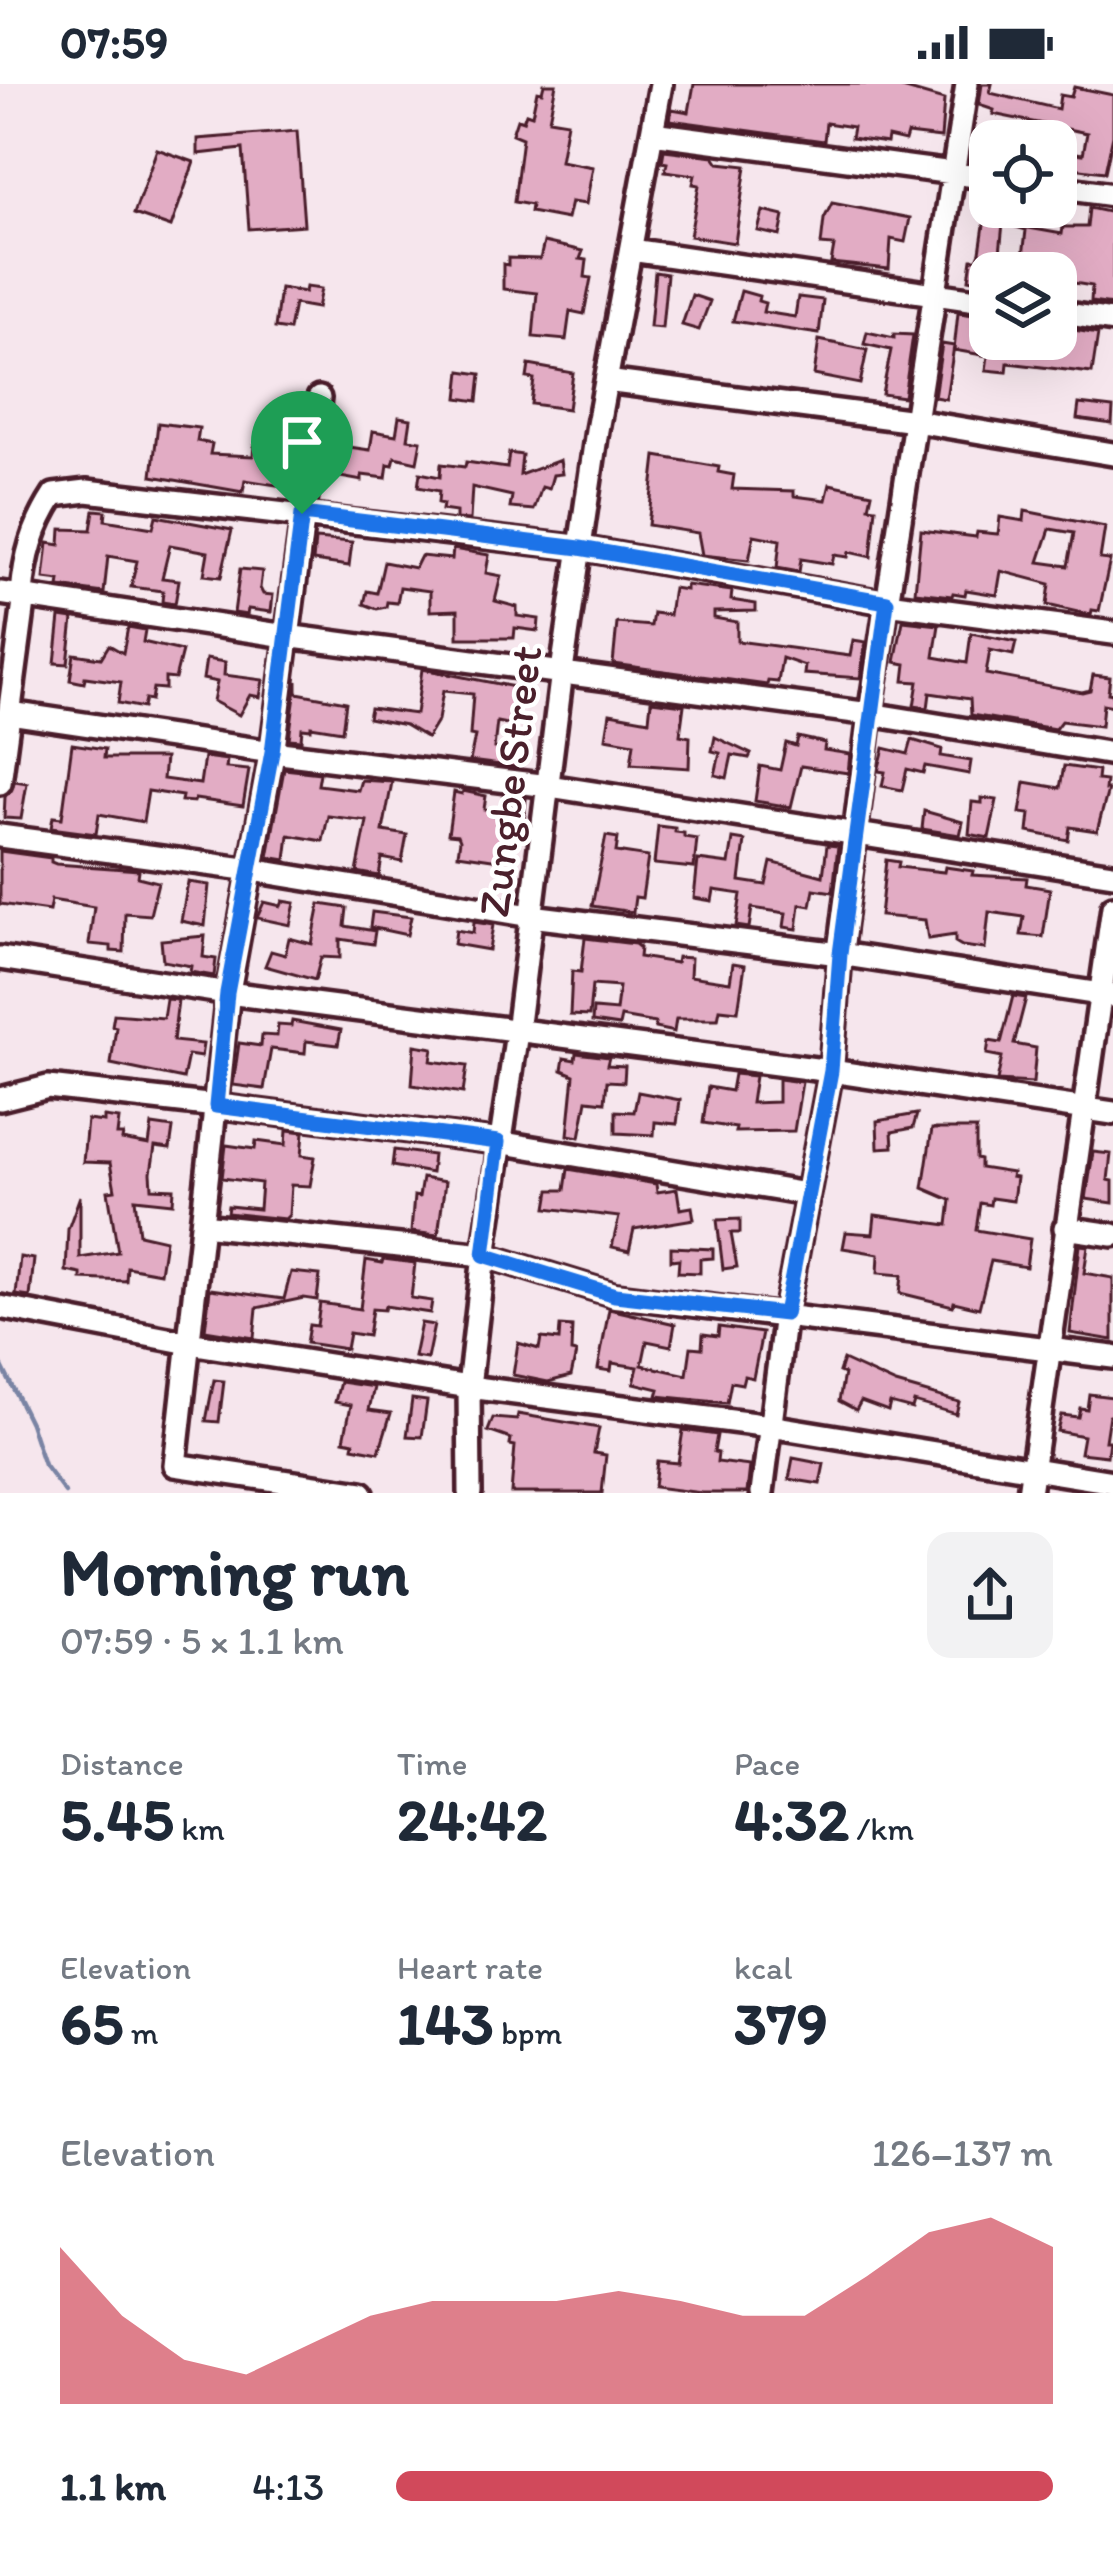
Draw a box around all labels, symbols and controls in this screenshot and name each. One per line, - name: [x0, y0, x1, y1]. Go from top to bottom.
- text: 07:59: [60, 15, 168, 69]
- map controls: [969, 120, 1077, 360]
- button: locate: [969, 120, 1077, 228]
- button: layers: [969, 252, 1077, 360]
- pin: [251, 391, 353, 514]
- icon: arrive: [269, 409, 335, 475]
- street label: Zungbe Street: [466, 642, 552, 920]
- text: Morning run: [60, 1532, 409, 1612]
- button: share: [927, 1532, 1053, 1658]
- text: 07:59 · 5 × 1.1 km: [60, 1617, 344, 1664]
- text: Distance: [60, 1744, 184, 1783]
- text: Time: [397, 1744, 467, 1783]
- text: Pace: [734, 1744, 800, 1783]
- text: 5.45: [60, 1783, 174, 1855]
- text: 24:42: [397, 1783, 547, 1855]
- text: 4:32: [734, 1783, 849, 1855]
- text: km: [174, 1809, 225, 1848]
- text: /km: [849, 1809, 914, 1848]
- text: Elevation: [60, 1948, 191, 1987]
- text: Heart rate: [397, 1948, 543, 1987]
- text: kcal: [734, 1948, 793, 1987]
- text: 65: [60, 1987, 123, 2059]
- text: 143: [397, 1987, 494, 2059]
- text: 379: [734, 1987, 828, 2059]
- text: m: [123, 2013, 158, 2052]
- text: bpm: [494, 2013, 562, 2052]
- text: Elevation: [60, 2129, 215, 2176]
- text: 126–137 m: [872, 2129, 1053, 2176]
- text: 1.1 km: [60, 2463, 166, 2510]
- text: 4:13: [252, 2463, 324, 2510]

